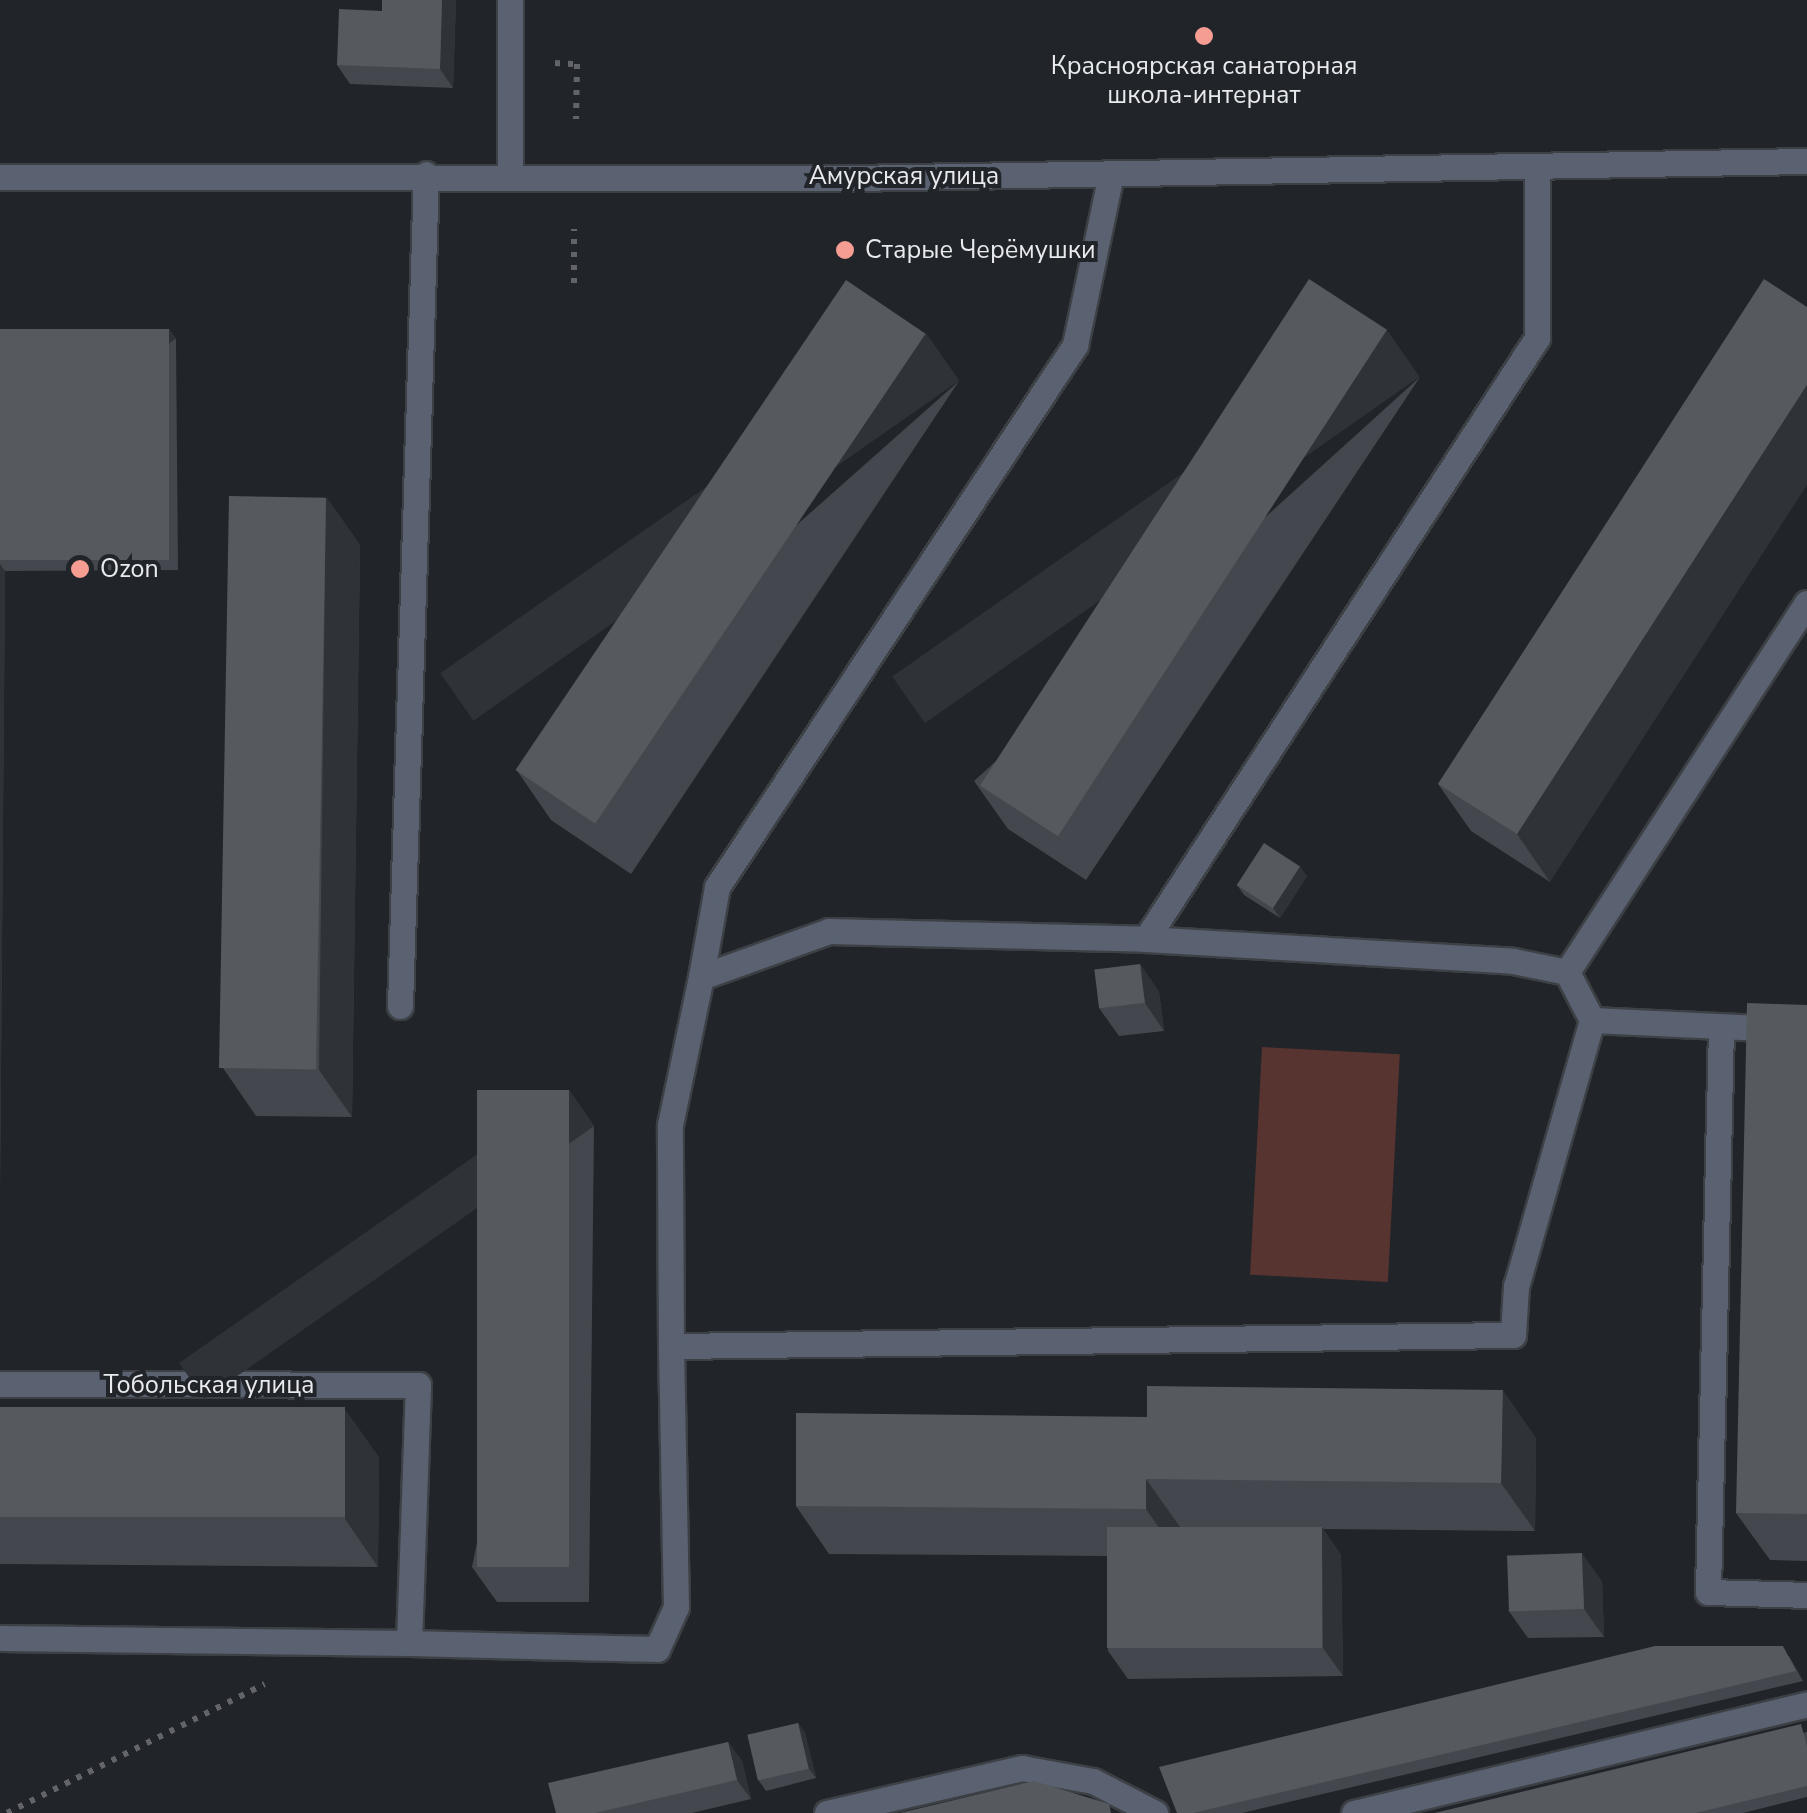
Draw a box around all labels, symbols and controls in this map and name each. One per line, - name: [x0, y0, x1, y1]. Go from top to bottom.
- marker: Красноярская санаторная школа-интернат: [1193, 25, 1215, 47]
- place label: Красноярская санаторная школа-интернат: [1051, 52, 1357, 111]
- street label: Амурская улица: [809, 161, 999, 191]
- place label: Старые Черёмушки: [865, 235, 1096, 265]
- marker: Старые Черёмушки: [834, 239, 856, 261]
- place label: Ozon: [100, 554, 159, 584]
- marker: Ozon: [69, 558, 91, 580]
- street label: Тобольская улица: [103, 1370, 315, 1400]

